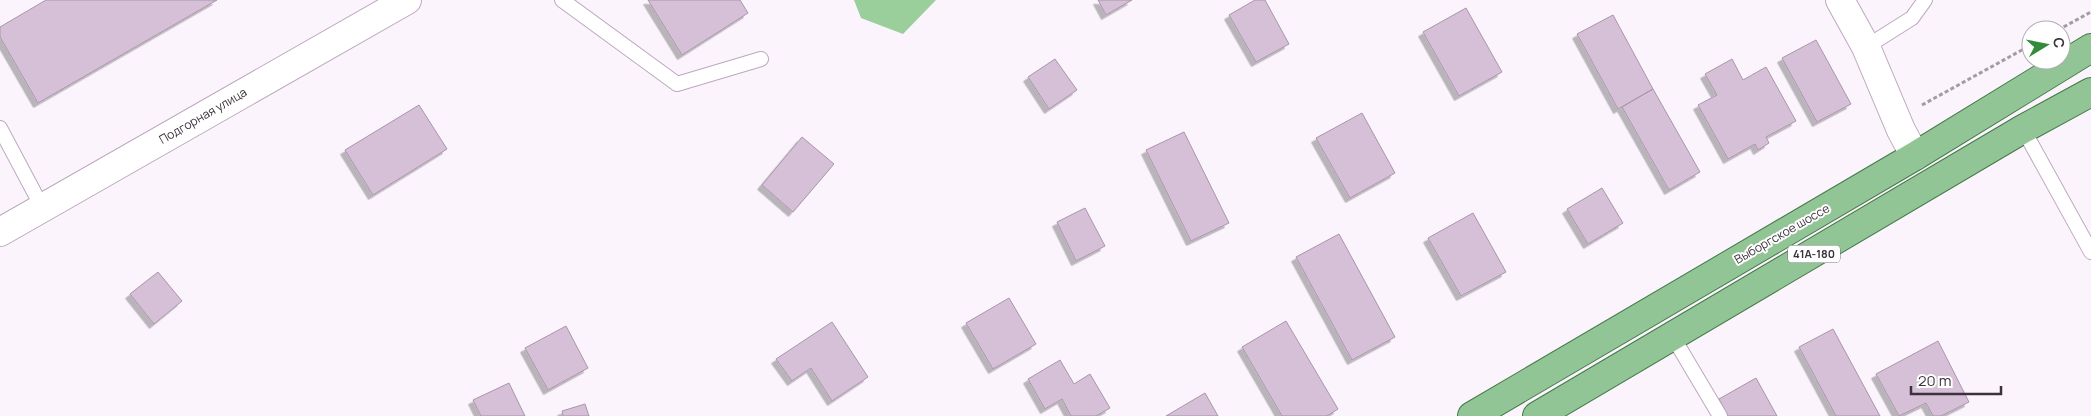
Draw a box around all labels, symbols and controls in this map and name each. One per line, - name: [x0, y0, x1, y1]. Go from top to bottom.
- north arrow: [2021, 20, 2071, 70]
- text: С: [2049, 36, 2070, 49]
- street label: Подгорная улица: [156, 83, 250, 148]
- street label: Выборгское шоссе: [1731, 199, 1832, 268]
- road number: 41А-180: [1788, 245, 1840, 262]
- scale bar: [1911, 364, 2001, 396]
- text: 20 m: [1918, 370, 1951, 391]

